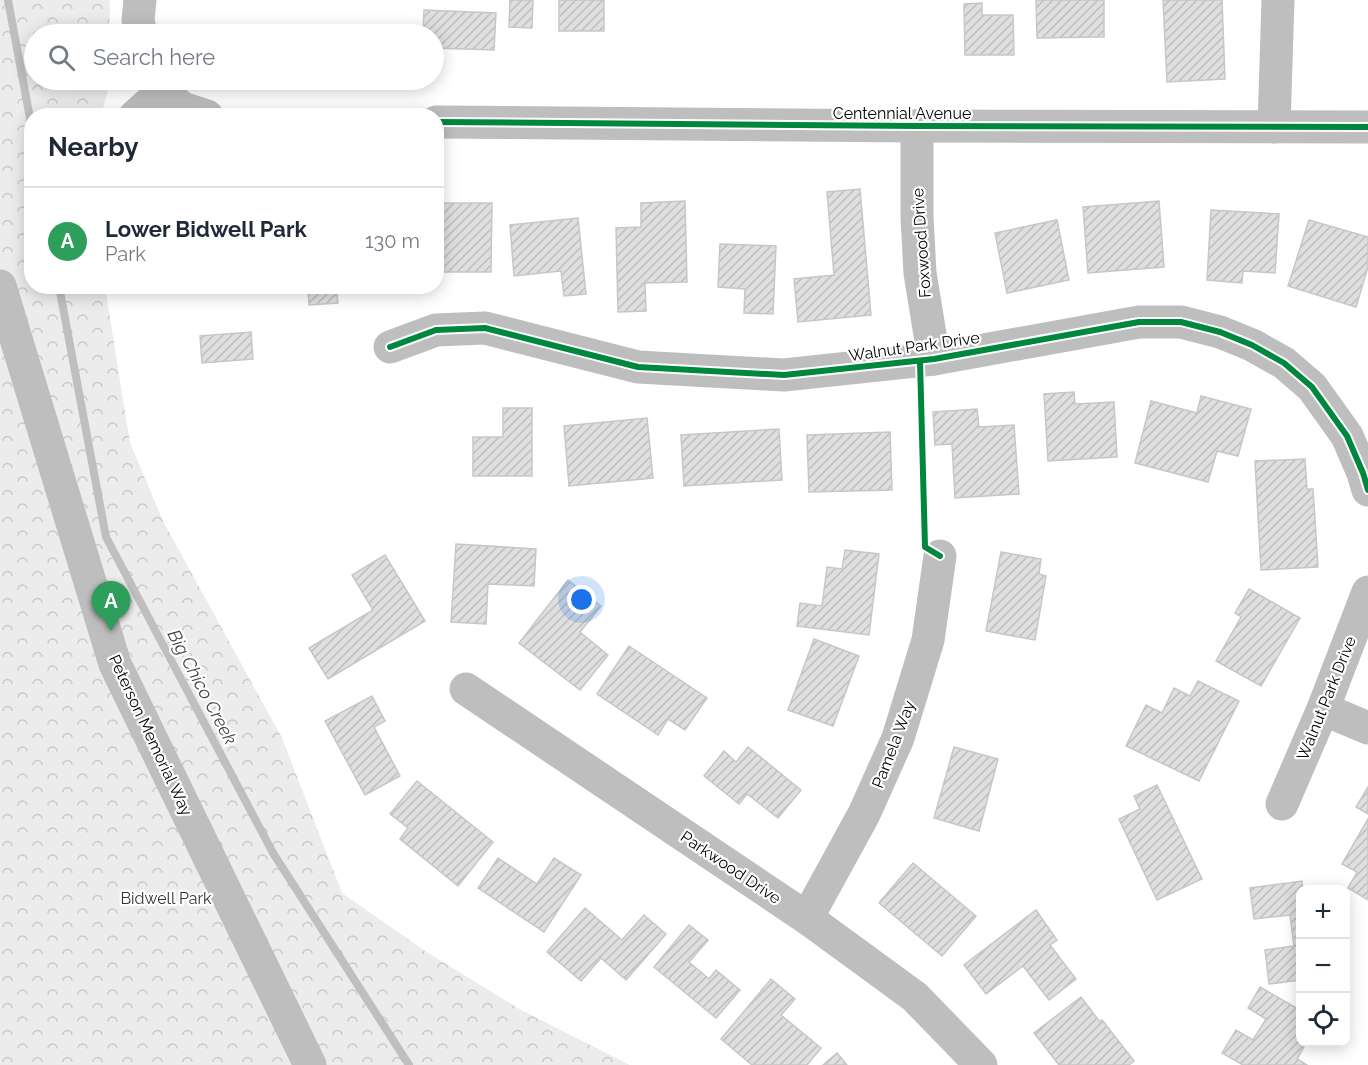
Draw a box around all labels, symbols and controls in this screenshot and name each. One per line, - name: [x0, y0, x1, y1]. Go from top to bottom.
- search box: [24, 24, 444, 90]
- icon: search: [45, 41, 78, 74]
- text: Search here: [93, 44, 215, 70]
- street label: Centennial Avenue: [833, 104, 971, 123]
- text: Nearby: [48, 132, 138, 162]
- street label: Foxwood Drive: [908, 187, 935, 299]
- text: Lower Bidwell Park: [105, 216, 307, 242]
- text: A: [61, 229, 74, 253]
- text: 130 m: [365, 229, 420, 253]
- text: Park: [105, 242, 146, 266]
- street label: Walnut Park Drive: [847, 328, 981, 365]
- pin: A: [92, 582, 130, 631]
- your location: [567, 585, 596, 614]
- water label: Big Chico Creek: [163, 626, 242, 748]
- street label: Walnut Park Drive: [1293, 633, 1360, 763]
- street label: Peterson Memorial Way: [105, 652, 196, 819]
- street label: Pamela Way: [868, 697, 919, 791]
- street label: Parkwood Drive: [677, 827, 784, 908]
- map controls: [1296, 885, 1350, 1047]
- button: +: [1296, 885, 1350, 939]
- park label: Bidwell Park: [120, 889, 212, 908]
- button: −: [1296, 939, 1350, 993]
- button: locate: [1296, 993, 1350, 1047]

